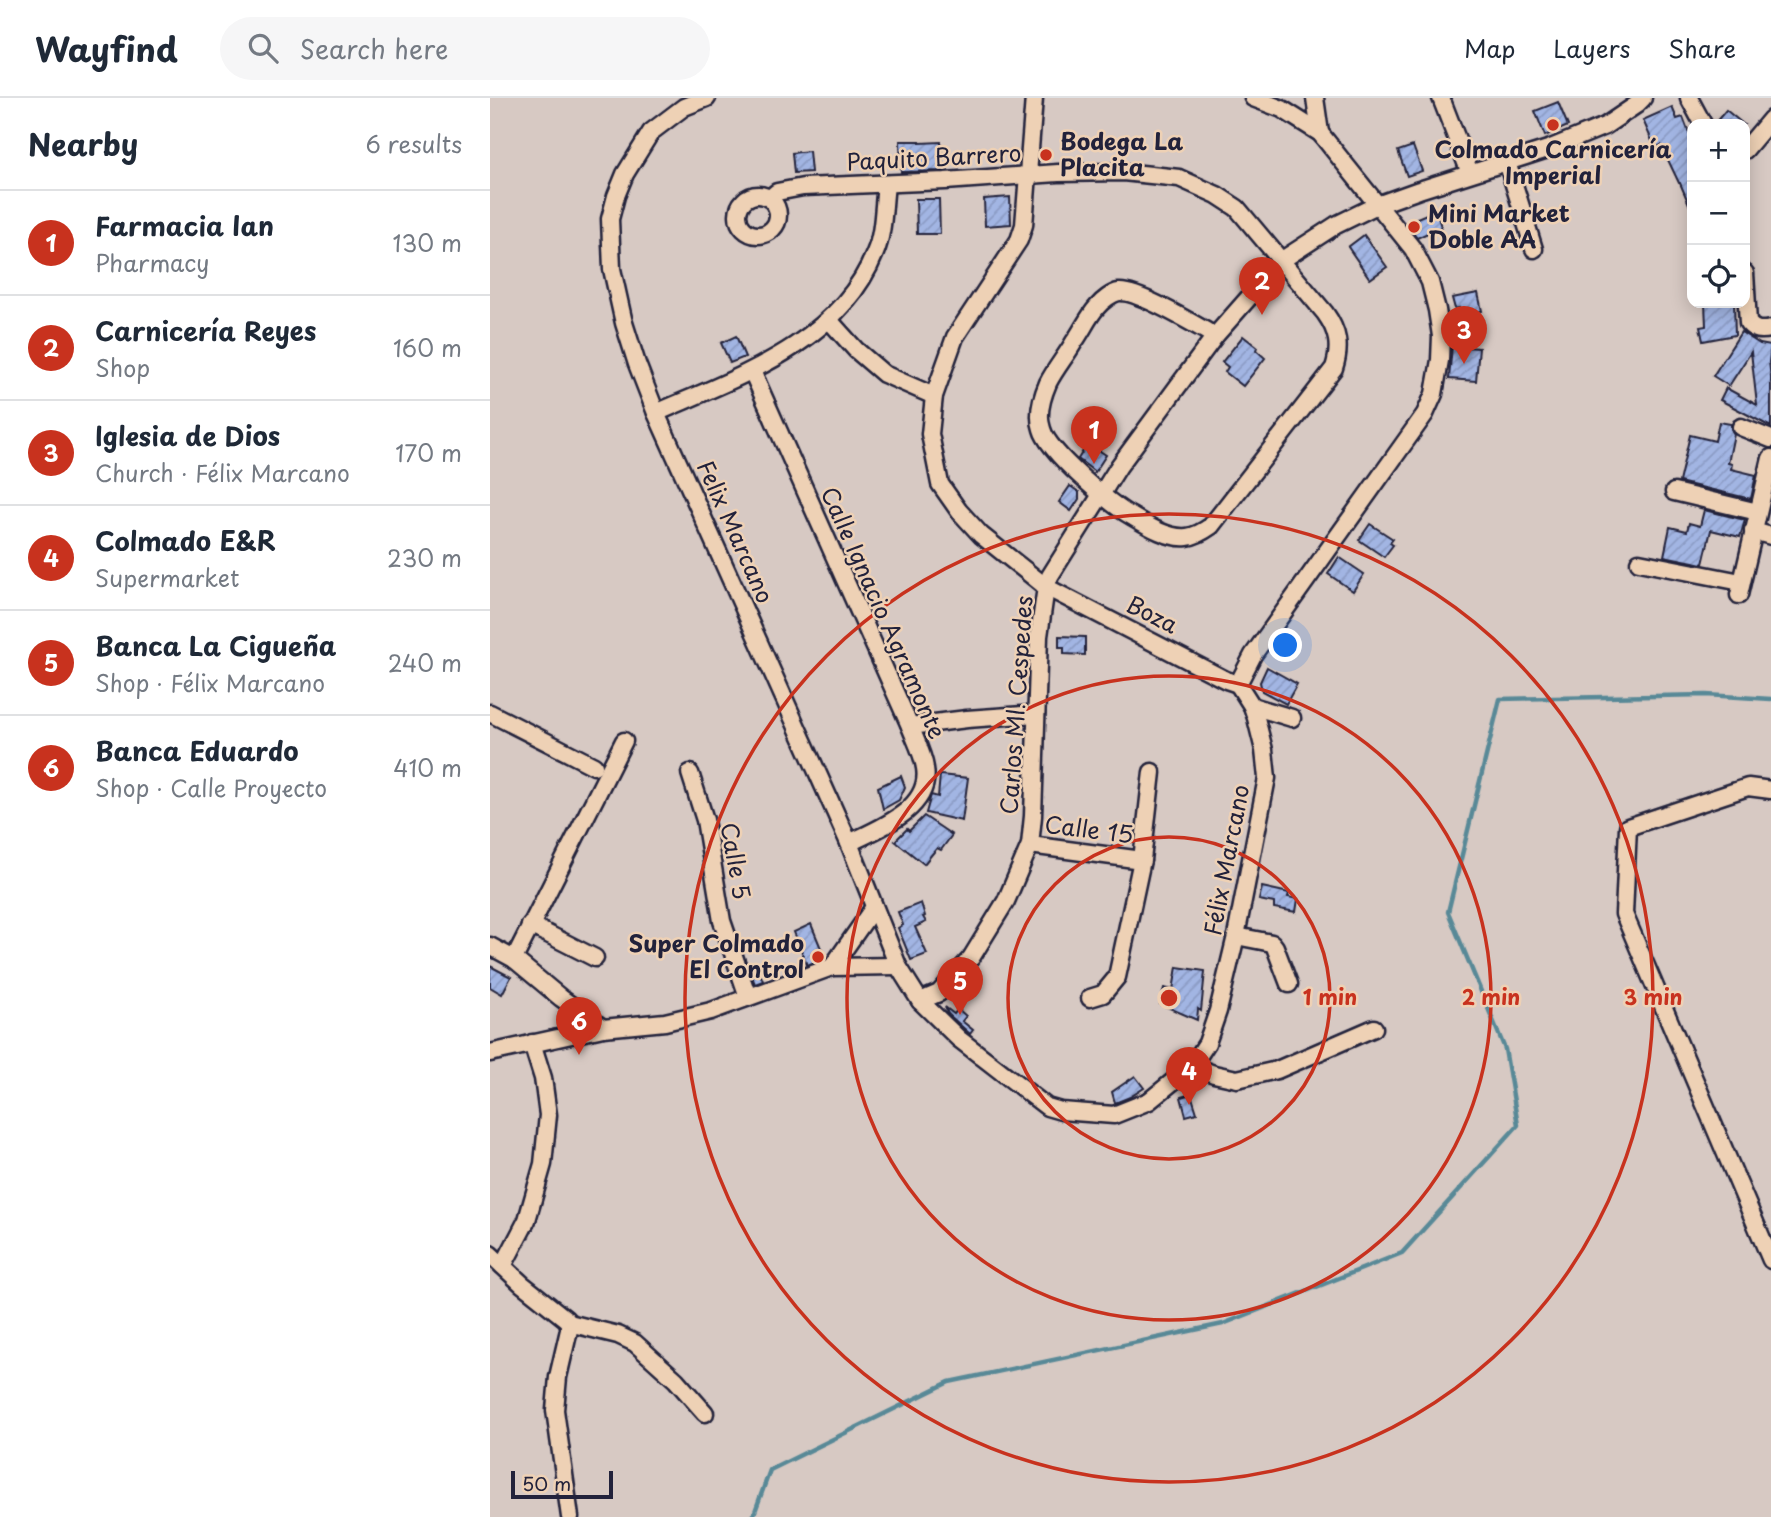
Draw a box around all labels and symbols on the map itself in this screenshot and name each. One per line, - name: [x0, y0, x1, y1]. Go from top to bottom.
- marker: Colmado Carnicería Imperial: [1545, 117, 1561, 133]
- place label: Bodega La Placita: [1060, 123, 1183, 184]
- place label: Colmado Carnicería Imperial: [1435, 131, 1671, 192]
- street label: Paquito Barrero: [846, 134, 1022, 179]
- marker: Bodega La Placita: [1038, 147, 1054, 163]
- place label: Mini Market Doble AA: [1428, 195, 1570, 256]
- marker: Mini Market Doble AA: [1406, 219, 1422, 235]
- pin: 2: [1239, 257, 1285, 315]
- pin: 3: [1441, 306, 1487, 364]
- pin: 1: [1071, 406, 1117, 464]
- street label: Felix Marcano: [689, 454, 783, 608]
- street label: Calle Ignacio Agramonte: [813, 481, 956, 744]
- street label: Boza: [1121, 586, 1185, 642]
- street label: Carlos Ml. Cespedes: [990, 594, 1041, 815]
- your location: [1268, 628, 1302, 662]
- street label: Félix Marcano: [1194, 781, 1257, 938]
- street label: Calle 15: [1043, 806, 1136, 851]
- street label: Calle 5: [713, 820, 760, 902]
- place label: Super Colmado El Control: [629, 925, 804, 986]
- marker: Super Colmado El Control: [810, 949, 826, 965]
- pin: 5: [937, 957, 983, 1015]
- text: 1 min: [1303, 980, 1357, 1012]
- text: 2 min: [1462, 980, 1520, 1012]
- text: 3 min: [1623, 980, 1683, 1012]
- centre of rings: [1157, 986, 1181, 1010]
- pin: 6: [556, 997, 602, 1055]
- pin: 4: [1166, 1047, 1212, 1105]
- scale bar: [511, 1468, 612, 1500]

